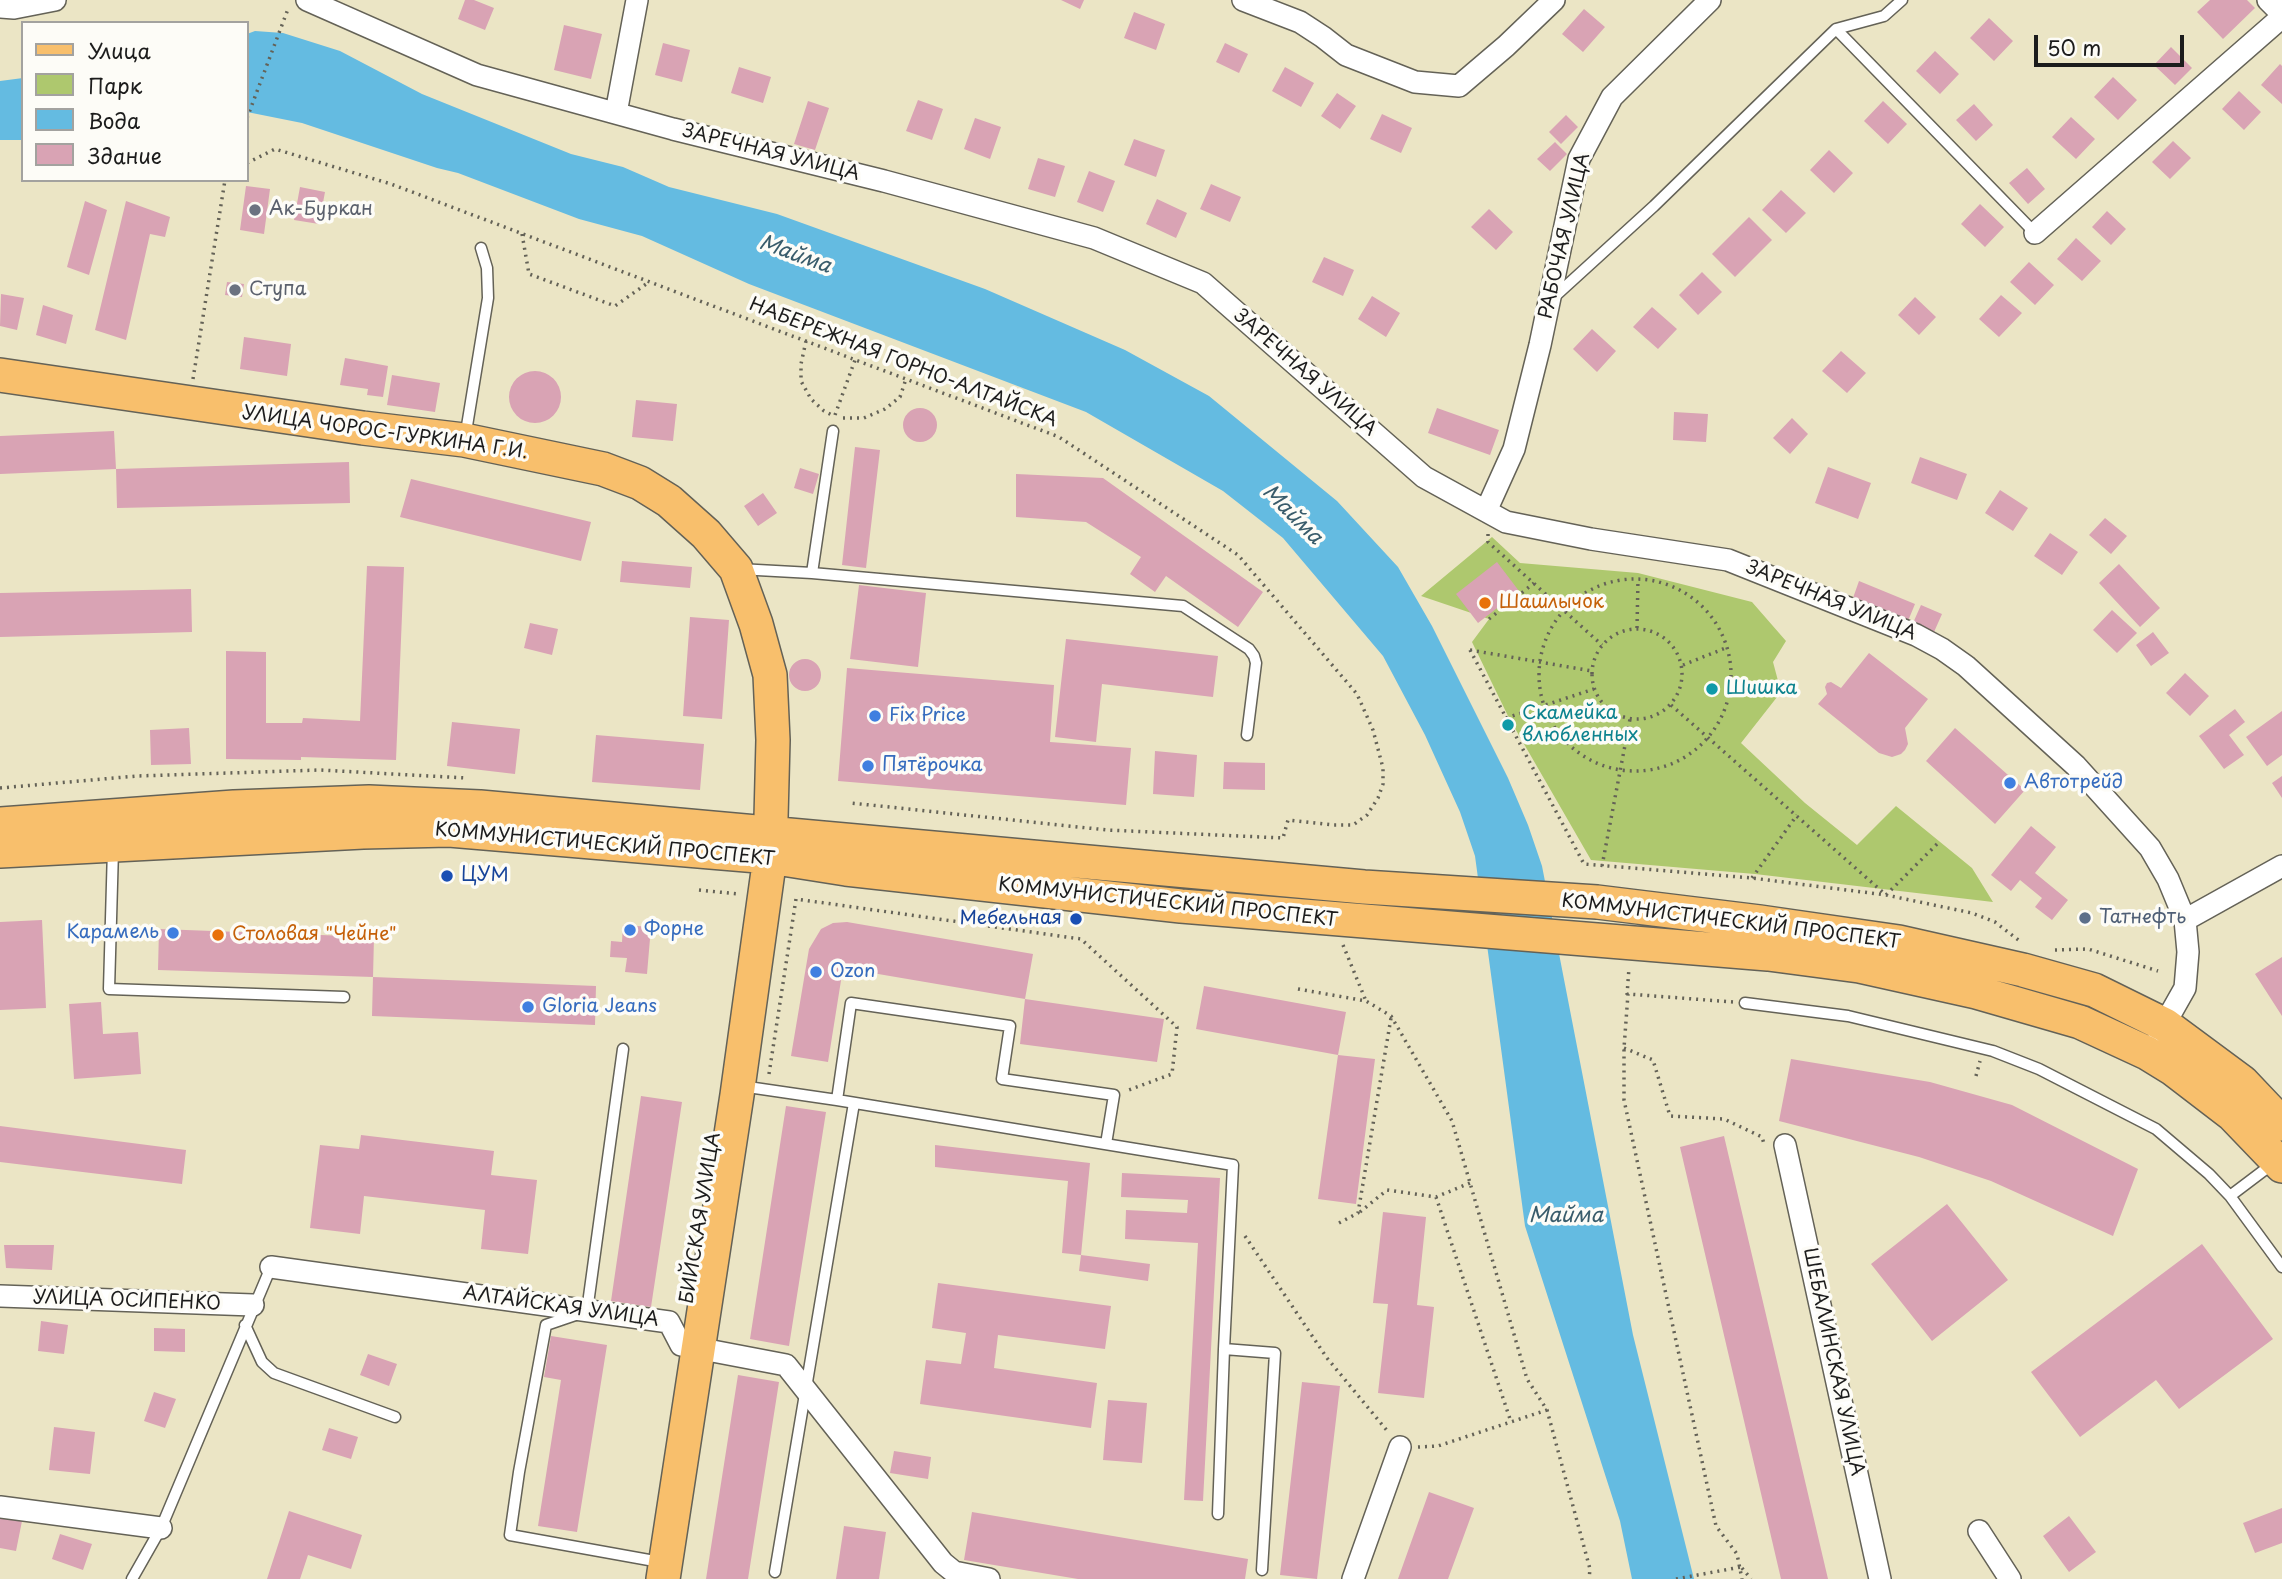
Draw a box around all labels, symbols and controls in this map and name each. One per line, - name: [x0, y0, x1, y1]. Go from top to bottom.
- legend: [21, 21, 248, 182]
- scale bar: [2037, 21, 2188, 65]
- text: 50 m: [2047, 31, 2101, 63]
- text: Улица: [88, 34, 151, 66]
- text: Парк: [88, 69, 142, 101]
- text: Вода: [88, 104, 140, 136]
- street label: ЗАРЕЧНАЯ УЛИЦА: [680, 120, 862, 186]
- text: Здание: [88, 139, 162, 171]
- street label: РАБОЧАЯ УЛИЦА: [1535, 151, 1595, 321]
- place label: Ак-Буркан: [269, 199, 373, 221]
- marker: Ак-Буркан: [247, 202, 263, 218]
- water label: Майма: [756, 230, 834, 280]
- place label: Ступа: [249, 279, 306, 301]
- marker: Ступа: [227, 282, 243, 298]
- street label: НАБЕРЕЖНАЯ ГОРНО-АЛТАЙСКА: [746, 294, 1060, 432]
- street label: ЗАРЕЧНАЯ УЛИЦА: [1229, 305, 1381, 441]
- street label: УЛИЦА ЧОРОС-ГУРКИНА Г.И.: [241, 402, 529, 464]
- water label: Майма: [1257, 480, 1327, 550]
- street label: ЗАРЕЧНАЯ УЛИЦА: [1743, 556, 1919, 646]
- place label: Шашлычок: [1499, 592, 1604, 614]
- marker: Шашлычок: [1477, 595, 1493, 611]
- place label: Шишка: [1726, 678, 1797, 700]
- marker: Шишка: [1704, 681, 1720, 697]
- place label: Скамейка влюбленных: [1522, 703, 1638, 747]
- place label: Fix Price: [889, 705, 966, 727]
- marker: Fix Price: [867, 708, 883, 724]
- marker: Скамейка влюбленных: [1500, 717, 1516, 733]
- place label: Пятёрочка: [882, 755, 983, 777]
- marker: Пятёрочка: [860, 758, 876, 774]
- place label: Автотрейд: [2024, 772, 2123, 794]
- marker: Автотрейд: [2002, 775, 2018, 791]
- street label: КОММУНИСТИЧЕСКИЙ ПРОСПЕКТ: [434, 819, 776, 871]
- place label: ЦУМ: [461, 865, 509, 887]
- marker: ЦУМ: [439, 868, 455, 884]
- street label: КОММУНИСТИЧЕСКИЙ ПРОСПЕКТ: [997, 874, 1339, 932]
- street label: КОММУНИСТИЧЕСКИЙ ПРОСПЕКТ: [1560, 890, 1902, 954]
- place label: Татнефть: [2099, 907, 2186, 929]
- place label: Мебельная: [959, 908, 1062, 930]
- marker: Татнефть: [2077, 910, 2093, 926]
- marker: Мебельная: [1068, 911, 1084, 927]
- place label: Форне: [644, 919, 704, 941]
- place label: Карамель: [66, 922, 159, 944]
- marker: Форне: [622, 922, 638, 938]
- place label: Столовая "Чейне": [232, 924, 397, 946]
- marker: Карамель: [165, 925, 181, 941]
- marker: Столовая "Чейне": [210, 927, 226, 943]
- place label: Ozon: [830, 961, 875, 983]
- marker: Ozon: [808, 964, 824, 980]
- place label: Gloria Jeans: [542, 996, 657, 1018]
- marker: Gloria Jeans: [520, 999, 536, 1015]
- street label: БИЙСКАЯ УЛИЦА: [676, 1131, 726, 1305]
- water label: Майма: [1529, 1203, 1603, 1229]
- street label: ШЕБАЛИНСКАЯ УЛИЦА: [1798, 1246, 1868, 1478]
- street label: АЛТАЙСКАЯ УЛИЦА: [462, 1282, 660, 1332]
- street label: УЛИЦА ОСИПЕНКО: [33, 1286, 221, 1316]

